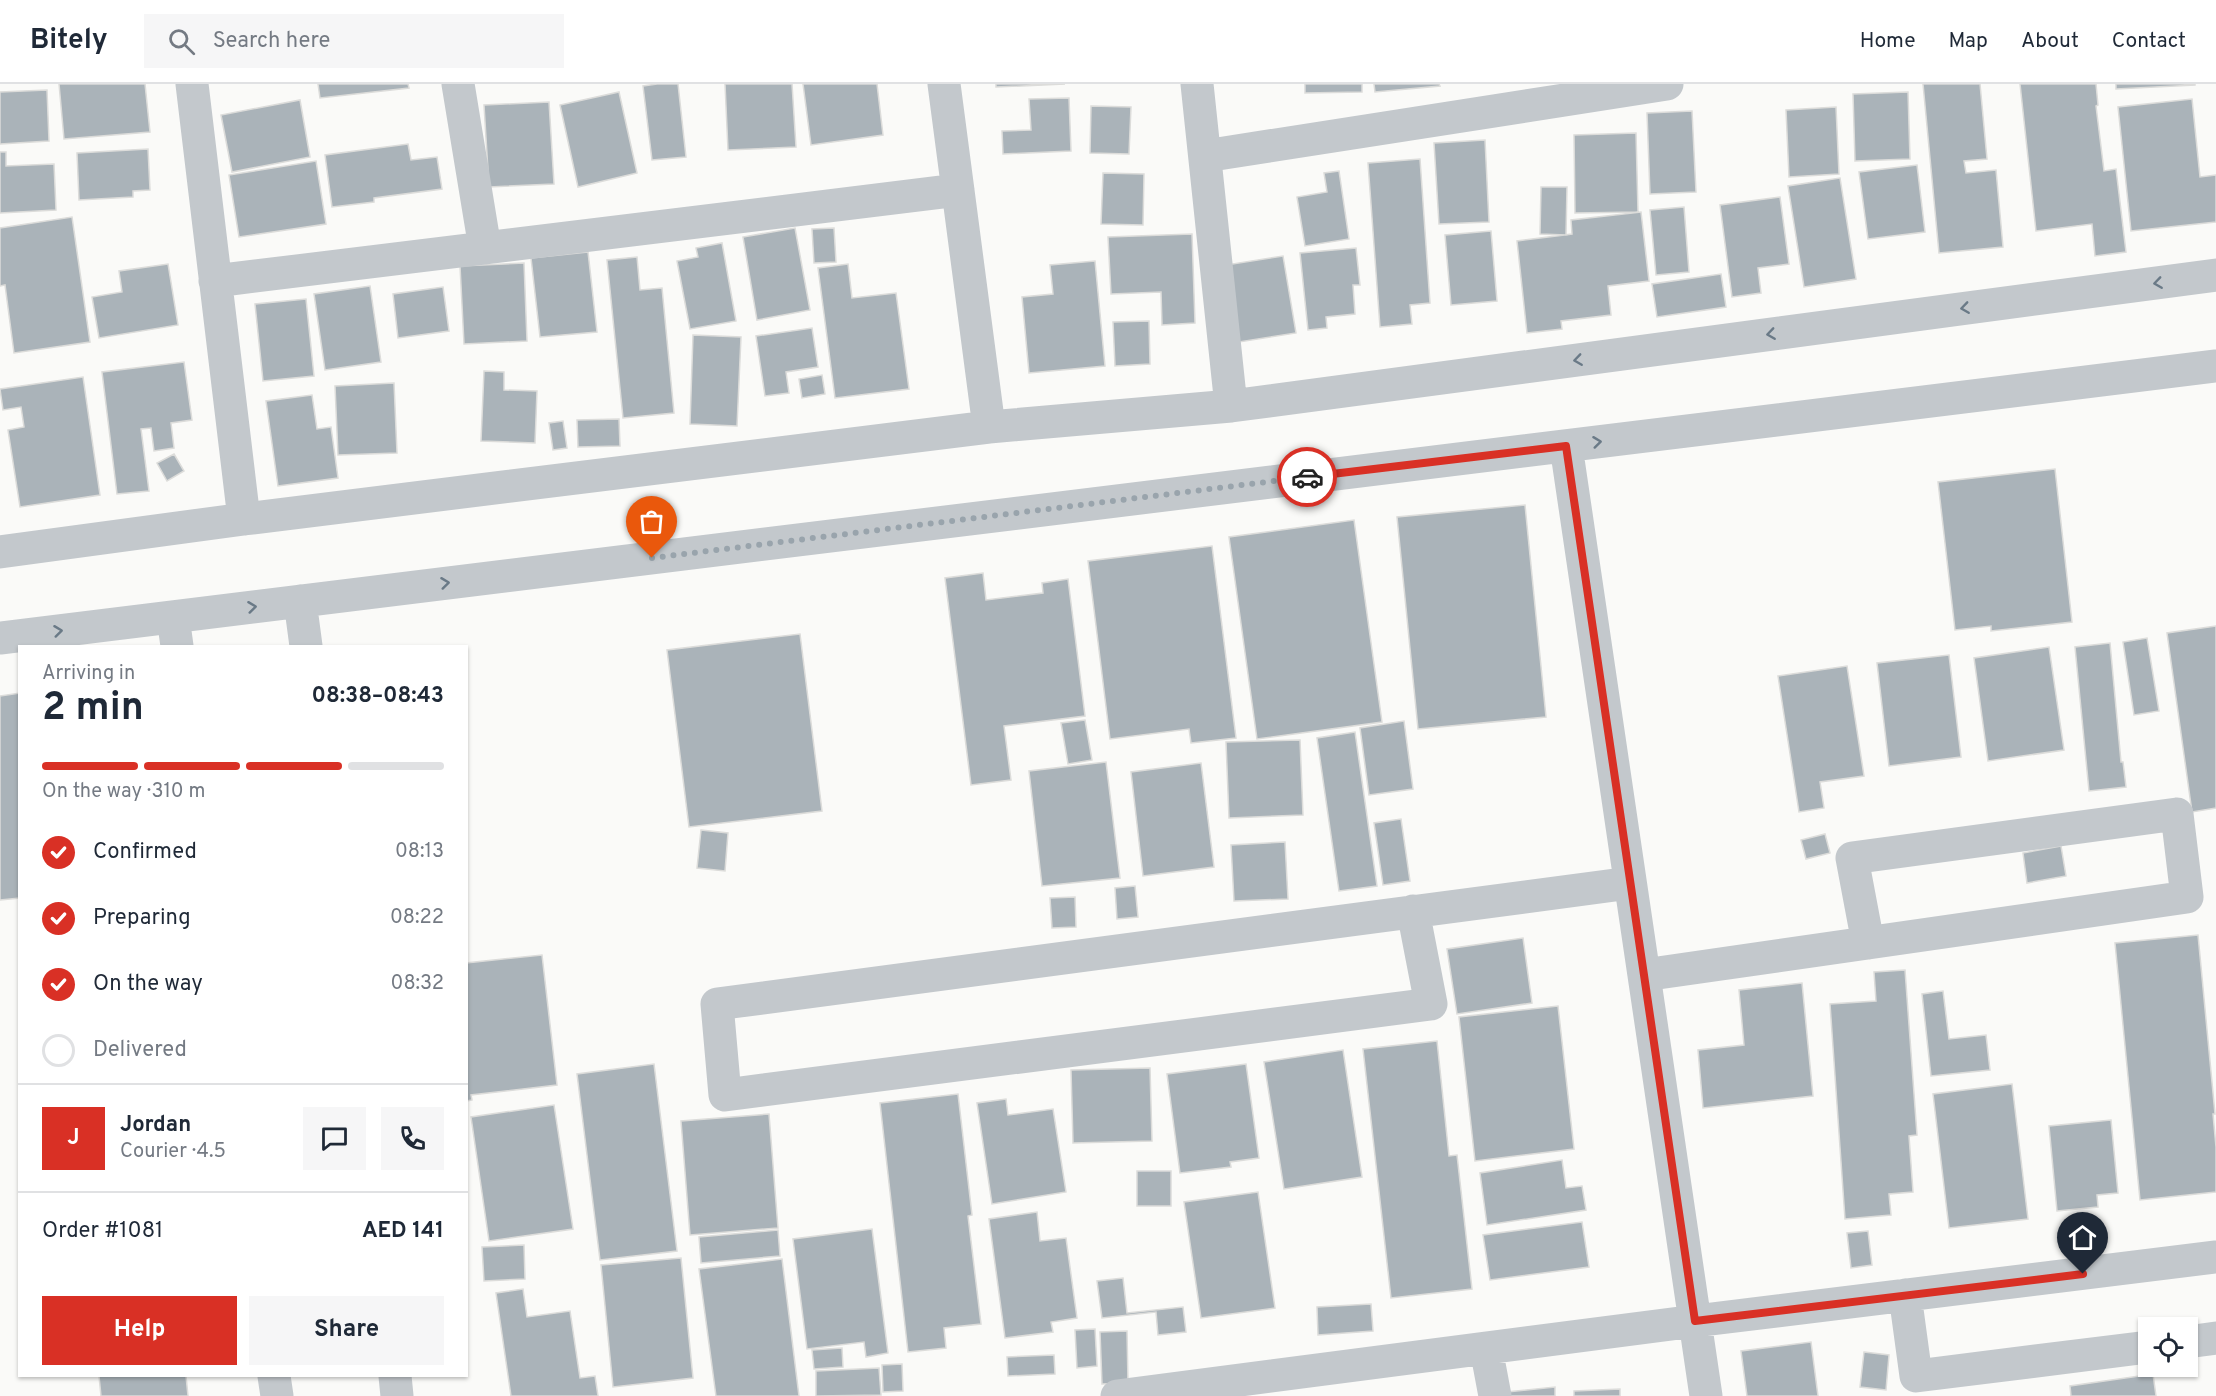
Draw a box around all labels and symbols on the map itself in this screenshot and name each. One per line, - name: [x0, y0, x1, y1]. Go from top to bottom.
- one-way arrow: [2153, 276, 2163, 288]
- one-way arrow: [1960, 302, 1969, 314]
- one-way arrow: [1767, 327, 1776, 340]
- one-way arrow: [1574, 353, 1583, 365]
- one-way arrow: [1593, 436, 1602, 449]
- courier: [1277, 447, 1337, 507]
- pin: [626, 496, 677, 558]
- one-way arrow: [441, 578, 450, 590]
- one-way arrow: [247, 601, 256, 614]
- one-way arrow: [53, 625, 63, 638]
- pin: [2057, 1212, 2108, 1274]

